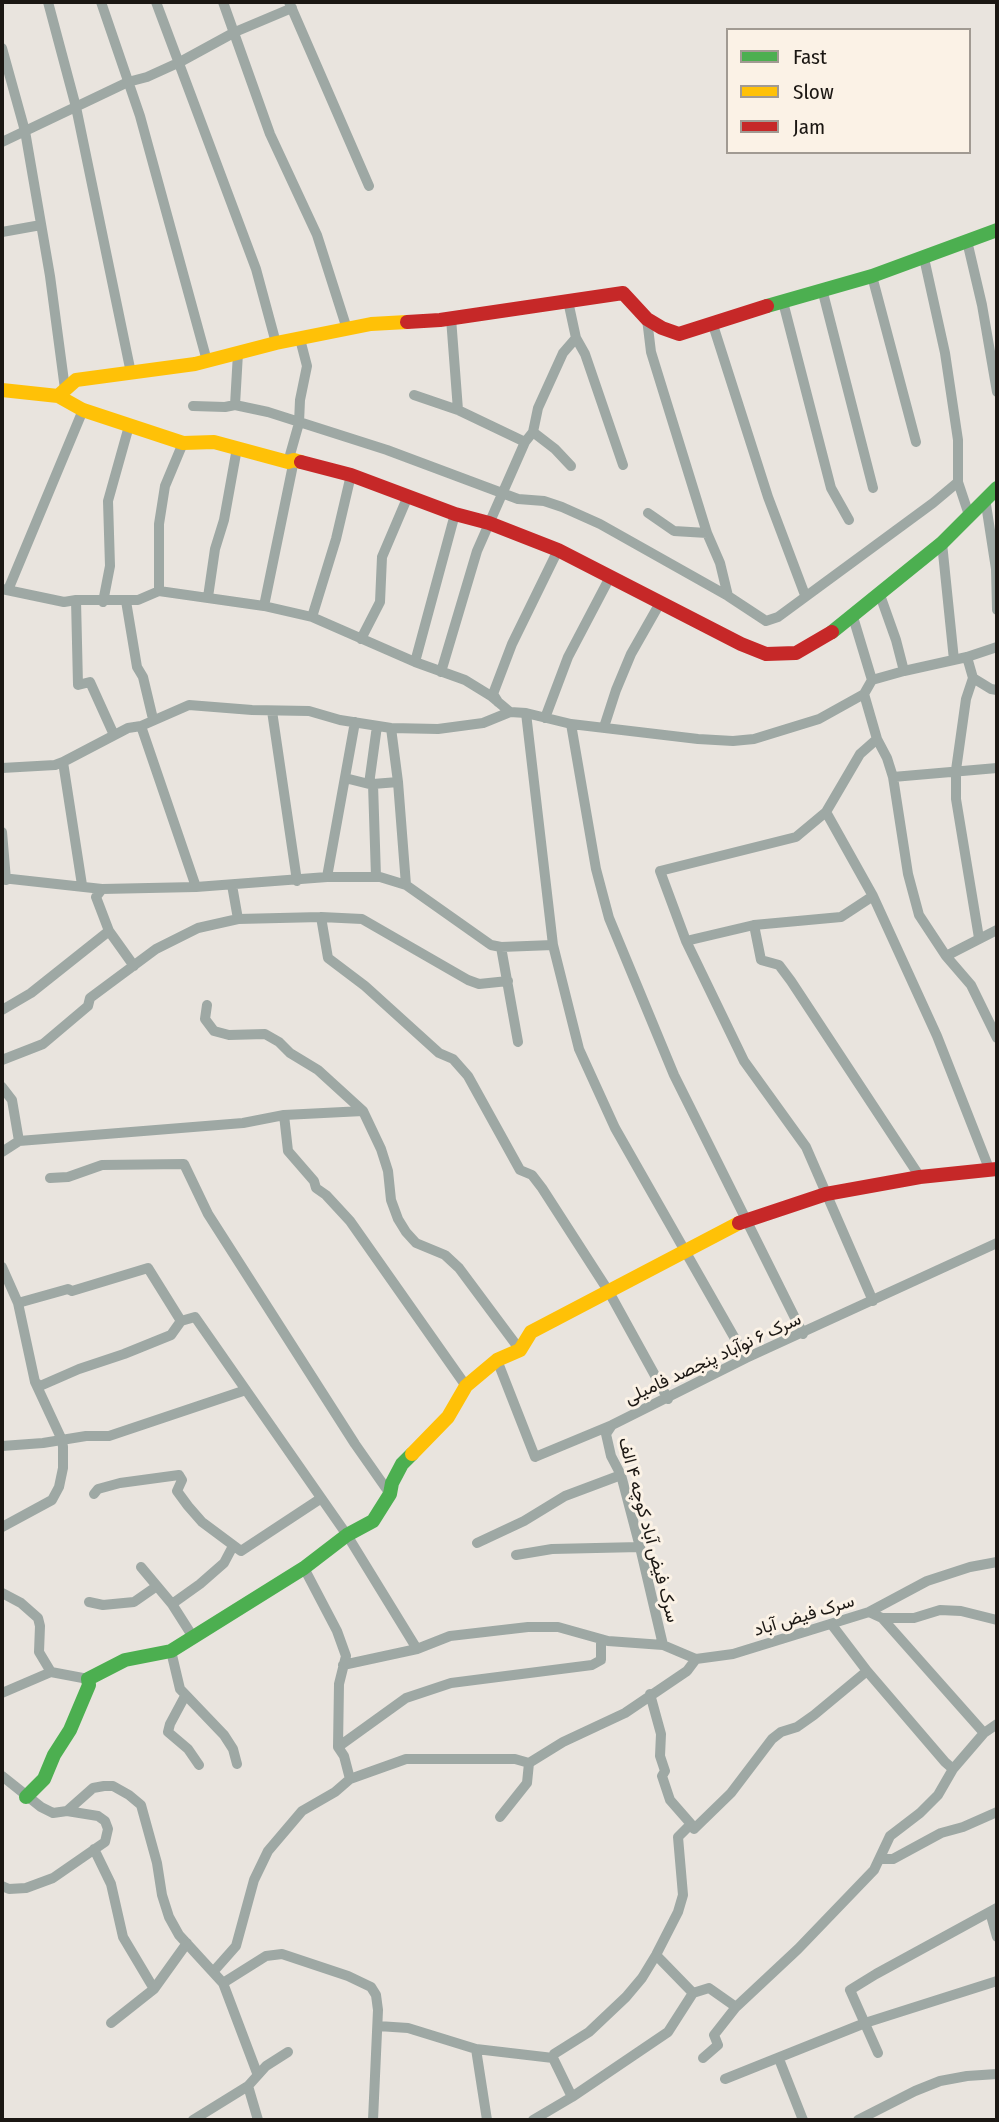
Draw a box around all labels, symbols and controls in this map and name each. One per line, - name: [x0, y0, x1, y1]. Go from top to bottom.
- legend: [726, 28, 971, 154]
- text: Fast: [793, 44, 827, 70]
- text: Slow: [793, 79, 834, 105]
- text: Jam: [793, 114, 825, 140]
- street label: سرک ۶ نوآباد پنجصد فامیلی: [621, 1309, 805, 1409]
- street label: سرک فيض آباد کوچه ۴ الف: [613, 1435, 683, 1625]
- street label: سرک فيض آباد: [751, 1590, 857, 1642]

